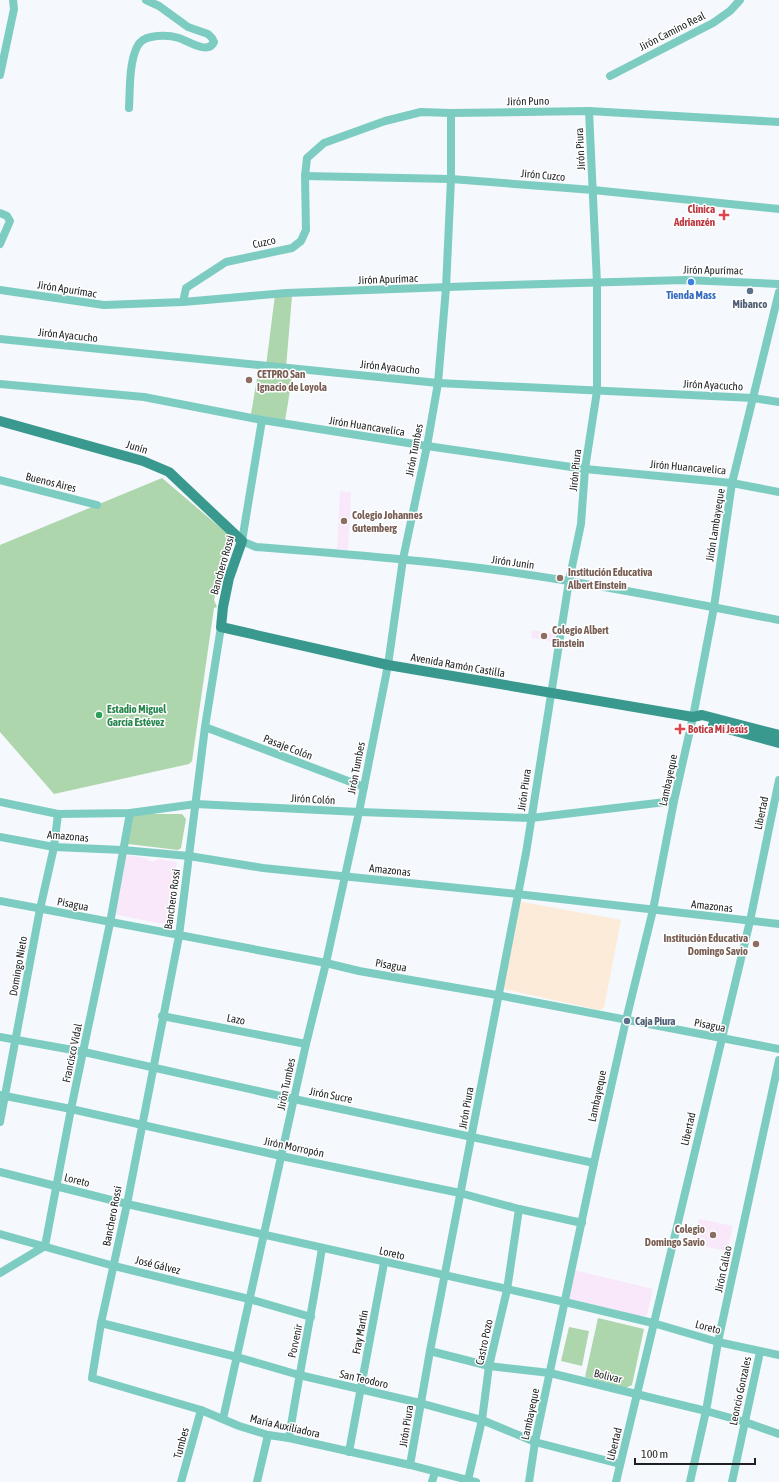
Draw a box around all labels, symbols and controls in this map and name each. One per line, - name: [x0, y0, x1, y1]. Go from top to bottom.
- street label: Jirón Camino Real: [637, 9, 707, 53]
- street label: Jirón Puno: [507, 95, 549, 107]
- street label: Jirón Piura: [573, 127, 587, 171]
- street label: Jirón Cuzco: [520, 167, 566, 183]
- place label: Clínica Adrianzén: [673, 203, 715, 228]
- marker: Clínica Adrianzén: [718, 209, 730, 221]
- street label: Cuzco: [251, 234, 277, 250]
- street label: Jirón Apurímac: [683, 263, 744, 277]
- street label: Jirón Apurímac: [358, 272, 419, 286]
- marker: Tienda Mass: [686, 277, 696, 287]
- street label: Jirón Apurímac: [36, 278, 99, 300]
- marker: Mibanco: [745, 286, 755, 296]
- place label: Tienda Mass: [666, 289, 716, 301]
- place label: Mibanco: [733, 298, 767, 310]
- street label: Jirón Ayacucho: [37, 326, 99, 344]
- street label: Jirón Ayacucho: [359, 358, 421, 376]
- place label: CETPRO San Ignacio de Loyola: [257, 368, 327, 393]
- marker: CETPRO San Ignacio de Loyola: [244, 375, 254, 385]
- street label: Jirón Ayacucho: [683, 377, 743, 393]
- street label: Jirón Huancavelica: [328, 414, 406, 438]
- street label: Jirón Tumbes: [403, 423, 425, 477]
- street label: Junín: [125, 438, 149, 456]
- street label: Jirón Piura: [567, 448, 583, 492]
- street label: Jirón Huancavelica: [649, 458, 727, 476]
- street label: Buenos Aires: [25, 470, 78, 494]
- street label: Jirón Lambayeque: [703, 488, 727, 562]
- place label: Colegio Johannes Gutemberg: [352, 509, 423, 534]
- marker: Colegio Johannes Gutemberg: [339, 516, 349, 526]
- street label: Banchero Rossi: [208, 534, 236, 596]
- street label: Jirón Junín: [491, 553, 535, 571]
- place label: Institución Educativa Albert Einstein: [567, 566, 652, 591]
- marker: Institución Educativa Albert Einstein: [555, 573, 565, 583]
- place label: Colegio Albert Einstein: [552, 624, 610, 649]
- marker: Colegio Albert Einstein: [539, 631, 549, 641]
- street label: Avenida Ramón Castilla: [410, 651, 506, 679]
- place label: Estadio Miguel García Estévez: [107, 703, 167, 728]
- marker: Estadio Miguel García Estévez: [94, 710, 104, 720]
- place label: Botica Mi Jesús: [688, 723, 748, 735]
- marker: Botica Mi Jesús: [675, 724, 685, 734]
- street label: Pasaje Colón: [262, 732, 314, 762]
- street label: Jirón Tumbes: [345, 741, 367, 795]
- street label: Lambayeque: [657, 753, 679, 807]
- street label: Jirón Piura: [515, 768, 533, 812]
- street label: Jirón Colón: [290, 792, 336, 806]
- street label: Libertad: [752, 795, 770, 831]
- street label: Amazonas: [47, 828, 89, 844]
- street label: Amazonas: [369, 862, 412, 878]
- street label: Banchero Rossi: [162, 868, 182, 930]
- street label: Pisagua: [56, 895, 90, 913]
- street label: Amazonas: [691, 898, 734, 914]
- place label: Institución Educativa Domingo Savio: [664, 932, 748, 957]
- street label: Domingo Nieto: [7, 935, 29, 997]
- marker: Institución Educativa Domingo Savio: [751, 939, 761, 949]
- street label: Pisagua: [374, 956, 408, 974]
- street label: Lazo: [226, 1011, 246, 1027]
- place label: Caja Piura: [635, 1015, 675, 1027]
- marker: Caja Piura: [622, 1016, 632, 1026]
- street label: Pisagua: [693, 1016, 727, 1034]
- street label: Francisco Vidal: [60, 1022, 84, 1084]
- street label: Jirón Tumbes: [275, 1057, 297, 1111]
- street label: Lambayeque: [586, 1069, 608, 1123]
- street label: Jirón Sucre: [308, 1085, 354, 1105]
- street label: Jirón Piura: [456, 1086, 476, 1130]
- street label: Libertad: [678, 1111, 698, 1147]
- street label: Jirón Morropón: [263, 1135, 325, 1159]
- street label: Loreto: [63, 1171, 91, 1189]
- street label: Banchero Rossi: [100, 1185, 124, 1247]
- place label: Colegio Domingo Savio: [645, 1223, 705, 1248]
- marker: Colegio Domingo Savio: [708, 1230, 718, 1240]
- street label: Loreto: [378, 1244, 406, 1262]
- street label: Jirón Callao: [712, 1245, 734, 1293]
- street label: José Gálvez: [134, 1254, 182, 1276]
- street label: Fray Martín: [350, 1309, 370, 1355]
- street label: Castro Pozo: [473, 1318, 495, 1366]
- street label: Loreto: [694, 1318, 722, 1336]
- street label: Porvenir: [286, 1322, 305, 1359]
- street label: Leoncio Gonzales: [727, 1355, 753, 1427]
- street label: Bolivar: [593, 1367, 624, 1385]
- street label: San Teodoro: [338, 1368, 390, 1390]
- street label: Lambayeque: [519, 1387, 541, 1441]
- street label: Jirón Piura: [397, 1404, 415, 1448]
- street label: María Auxiliadora: [249, 1412, 321, 1440]
- street label: Tumbes: [171, 1426, 191, 1460]
- street label: Libertad: [604, 1426, 624, 1462]
- scale bar: [635, 1440, 755, 1466]
- text: 100 m: [641, 1447, 668, 1461]

